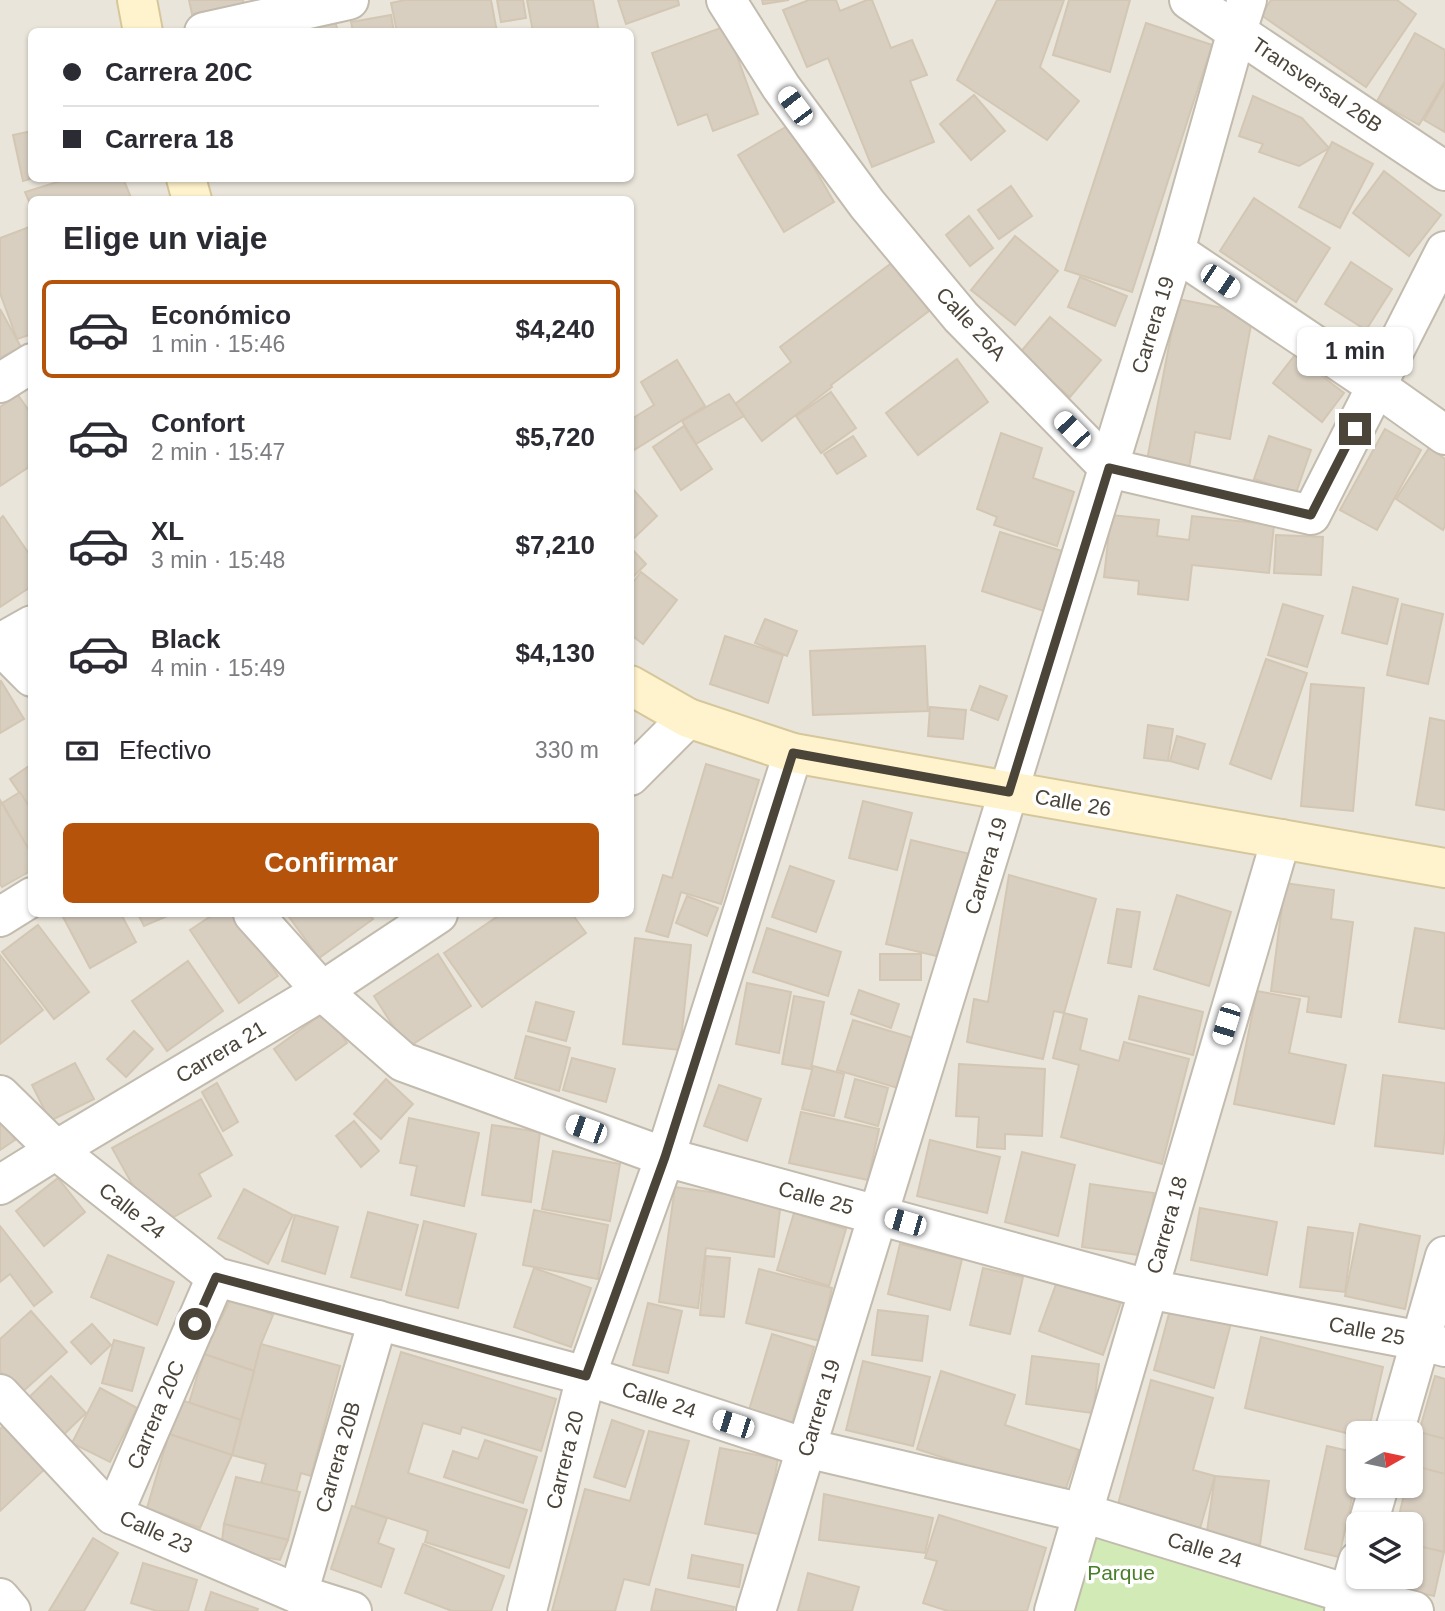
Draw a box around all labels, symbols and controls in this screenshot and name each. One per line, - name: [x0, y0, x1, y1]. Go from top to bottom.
- street label: Transversal 26B: [1248, 33, 1387, 137]
- text: Carrera 20C: [105, 57, 252, 87]
- car: [774, 83, 817, 129]
- text: Carrera 18: [105, 124, 234, 154]
- text: Elige un viaje: [63, 220, 268, 256]
- car: [1197, 261, 1244, 301]
- street label: Carrera 19: [1127, 273, 1178, 376]
- street label: Calle 26A: [932, 283, 1011, 365]
- icon: car: [67, 298, 130, 361]
- text: Económico: [151, 300, 291, 330]
- text: $4,240: [515, 314, 595, 344]
- callout: 1 min: [1297, 328, 1413, 376]
- text: 1 min · 15:46: [151, 331, 285, 357]
- text: 1 min: [1325, 338, 1385, 364]
- icon: car: [67, 406, 130, 469]
- text: Confort: [151, 408, 245, 438]
- car: [1050, 408, 1095, 452]
- route end: [1339, 413, 1371, 445]
- text: $5,720: [515, 422, 595, 452]
- text: 2 min · 15:47: [151, 439, 285, 465]
- icon: car: [67, 514, 130, 577]
- text: XL: [151, 516, 184, 546]
- text: $7,210: [515, 530, 595, 560]
- text: 3 min · 15:48: [151, 547, 285, 573]
- icon: car: [67, 622, 130, 685]
- text: Black: [151, 624, 220, 654]
- text: $4,130: [515, 638, 595, 668]
- text: 4 min · 15:49: [151, 655, 285, 681]
- icon: cash: [63, 732, 101, 770]
- text: Efectivo: [119, 735, 212, 765]
- text: 330 m: [535, 737, 599, 763]
- street label: Calle 26: [1033, 784, 1113, 821]
- street label: Carrera 19: [960, 814, 1011, 917]
- button: Confirmar: [63, 823, 599, 903]
- car: [1210, 1001, 1243, 1047]
- street label: Carrera 21: [172, 1016, 270, 1087]
- car: [563, 1112, 610, 1146]
- street label: Carrera 18: [1142, 1173, 1191, 1276]
- street label: Calle 25: [776, 1176, 856, 1219]
- street label: Calle 24: [95, 1178, 170, 1244]
- car: [882, 1206, 929, 1238]
- route start: [179, 1308, 211, 1340]
- street label: Calle 25: [1327, 1312, 1407, 1349]
- street label: Carrera 19: [793, 1356, 844, 1459]
- street label: Carrera 20C: [122, 1357, 189, 1472]
- street label: Calle 24: [619, 1377, 700, 1422]
- street label: Carrera 20B: [311, 1399, 364, 1515]
- street label: Carrera 20: [541, 1408, 588, 1511]
- car: [710, 1408, 757, 1440]
- north arrow: [1346, 1421, 1423, 1498]
- map controls: [1346, 1421, 1423, 1589]
- street label: Calle 23: [116, 1505, 196, 1558]
- button: layers: [1346, 1512, 1423, 1589]
- street label: Calle 24: [1165, 1527, 1246, 1572]
- park label: Parque: [1087, 1561, 1155, 1584]

